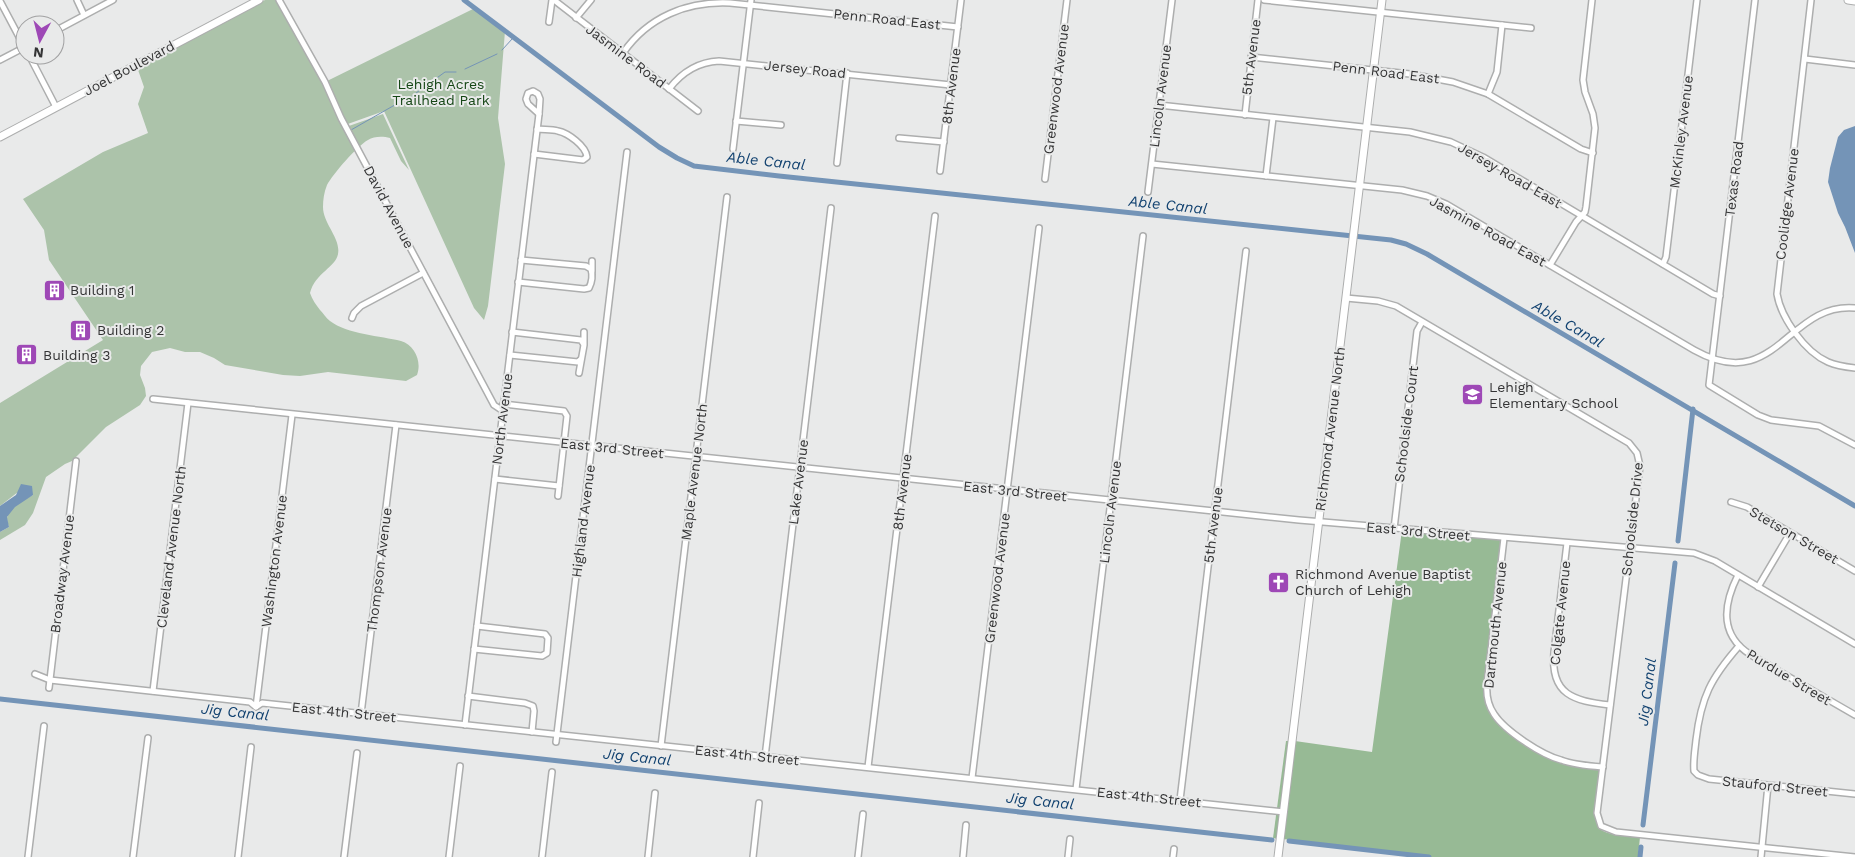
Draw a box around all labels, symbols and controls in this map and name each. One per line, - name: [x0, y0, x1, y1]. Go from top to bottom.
- street label: Penn Road East: [833, 5, 941, 33]
- north arrow: [15, 15, 65, 65]
- street label: 5th Avenue: [1238, 18, 1264, 96]
- street label: Jasmine Road: [583, 21, 669, 91]
- street label: Greenwood Avenue: [1040, 23, 1072, 155]
- street label: Joel Boulevard: [81, 37, 177, 99]
- text: N: [32, 44, 45, 61]
- street label: Lincoln Avenue: [1146, 44, 1174, 148]
- street label: 8th Avenue: [938, 47, 964, 125]
- street label: Jersey Road: [763, 57, 847, 81]
- street label: Penn Road East: [1332, 57, 1441, 87]
- street label: McKinley Avenue: [1666, 75, 1696, 189]
- park label: Lehigh Acres Trailhead Park: [392, 76, 490, 108]
- street label: Jersey Road East: [1455, 139, 1565, 211]
- street label: Texas Road: [1721, 140, 1747, 218]
- street label: Coolidge Avenue: [1772, 147, 1802, 261]
- water label: Able Canal: [725, 148, 807, 174]
- street label: David Avenue: [361, 163, 417, 251]
- water label: Able Canal: [1127, 192, 1209, 218]
- street label: Jasmine Road East: [1427, 192, 1549, 270]
- building icon: Building 1: [42, 278, 66, 302]
- place label: Building 1: [70, 282, 134, 298]
- water label: Able Canal: [1528, 296, 1607, 352]
- building icon: Building 2: [69, 318, 93, 342]
- place label: Building 2: [97, 322, 164, 338]
- building icon: Building 3: [15, 343, 39, 367]
- street label: Richmond Avenue North: [1312, 346, 1348, 512]
- place label: Building 3: [43, 347, 110, 363]
- street label: Schoolside Court: [1391, 365, 1421, 483]
- street label: North Avenue: [488, 372, 516, 466]
- place label: Lehigh Elementary School: [1489, 379, 1619, 411]
- school or university icon: Lehigh Elementary School: [1461, 383, 1485, 407]
- street label: Maple Avenue North: [678, 403, 710, 541]
- street label: East 3rd Street: [559, 435, 665, 461]
- street label: Lake Avenue: [785, 438, 811, 526]
- street label: 8th Avenue: [889, 453, 915, 531]
- street label: Lincoln Avenue: [1096, 460, 1124, 564]
- street label: Schoolside Drive: [1618, 461, 1646, 577]
- street label: Highland Avenue: [568, 464, 598, 578]
- street label: Cleveland Avenue North: [153, 465, 189, 629]
- street label: East 3rd Street: [962, 478, 1068, 504]
- street label: 5th Avenue: [1200, 486, 1226, 564]
- street label: Washington Avenue: [258, 494, 290, 628]
- street label: Stetson Street: [1747, 503, 1841, 567]
- street label: Thompson Avenue: [363, 507, 395, 633]
- street label: Greenwood Avenue: [981, 512, 1013, 644]
- street label: Broadway Avenue: [47, 514, 77, 634]
- street label: East 3rd Street: [1365, 518, 1471, 544]
- street label: Colgate Avenue: [1547, 560, 1573, 666]
- street label: Dartmouth Avenue: [1480, 561, 1510, 689]
- place label: Richmond Avenue Baptist Church of Lehigh: [1295, 566, 1471, 598]
- church icon: Richmond Avenue Baptist Church of Lehigh: [1267, 570, 1291, 594]
- street label: Purdue Street: [1744, 646, 1834, 708]
- water label: Jig Canal: [1634, 657, 1660, 727]
- water label: Jig Canal: [200, 699, 270, 725]
- street label: East 4th Street: [291, 699, 397, 725]
- street label: East 4th Street: [694, 742, 800, 768]
- water label: Jig Canal: [602, 744, 672, 770]
- street label: Stauford Street: [1721, 772, 1829, 800]
- street label: East 4th Street: [1096, 784, 1202, 810]
- water label: Jig Canal: [1005, 788, 1075, 814]

